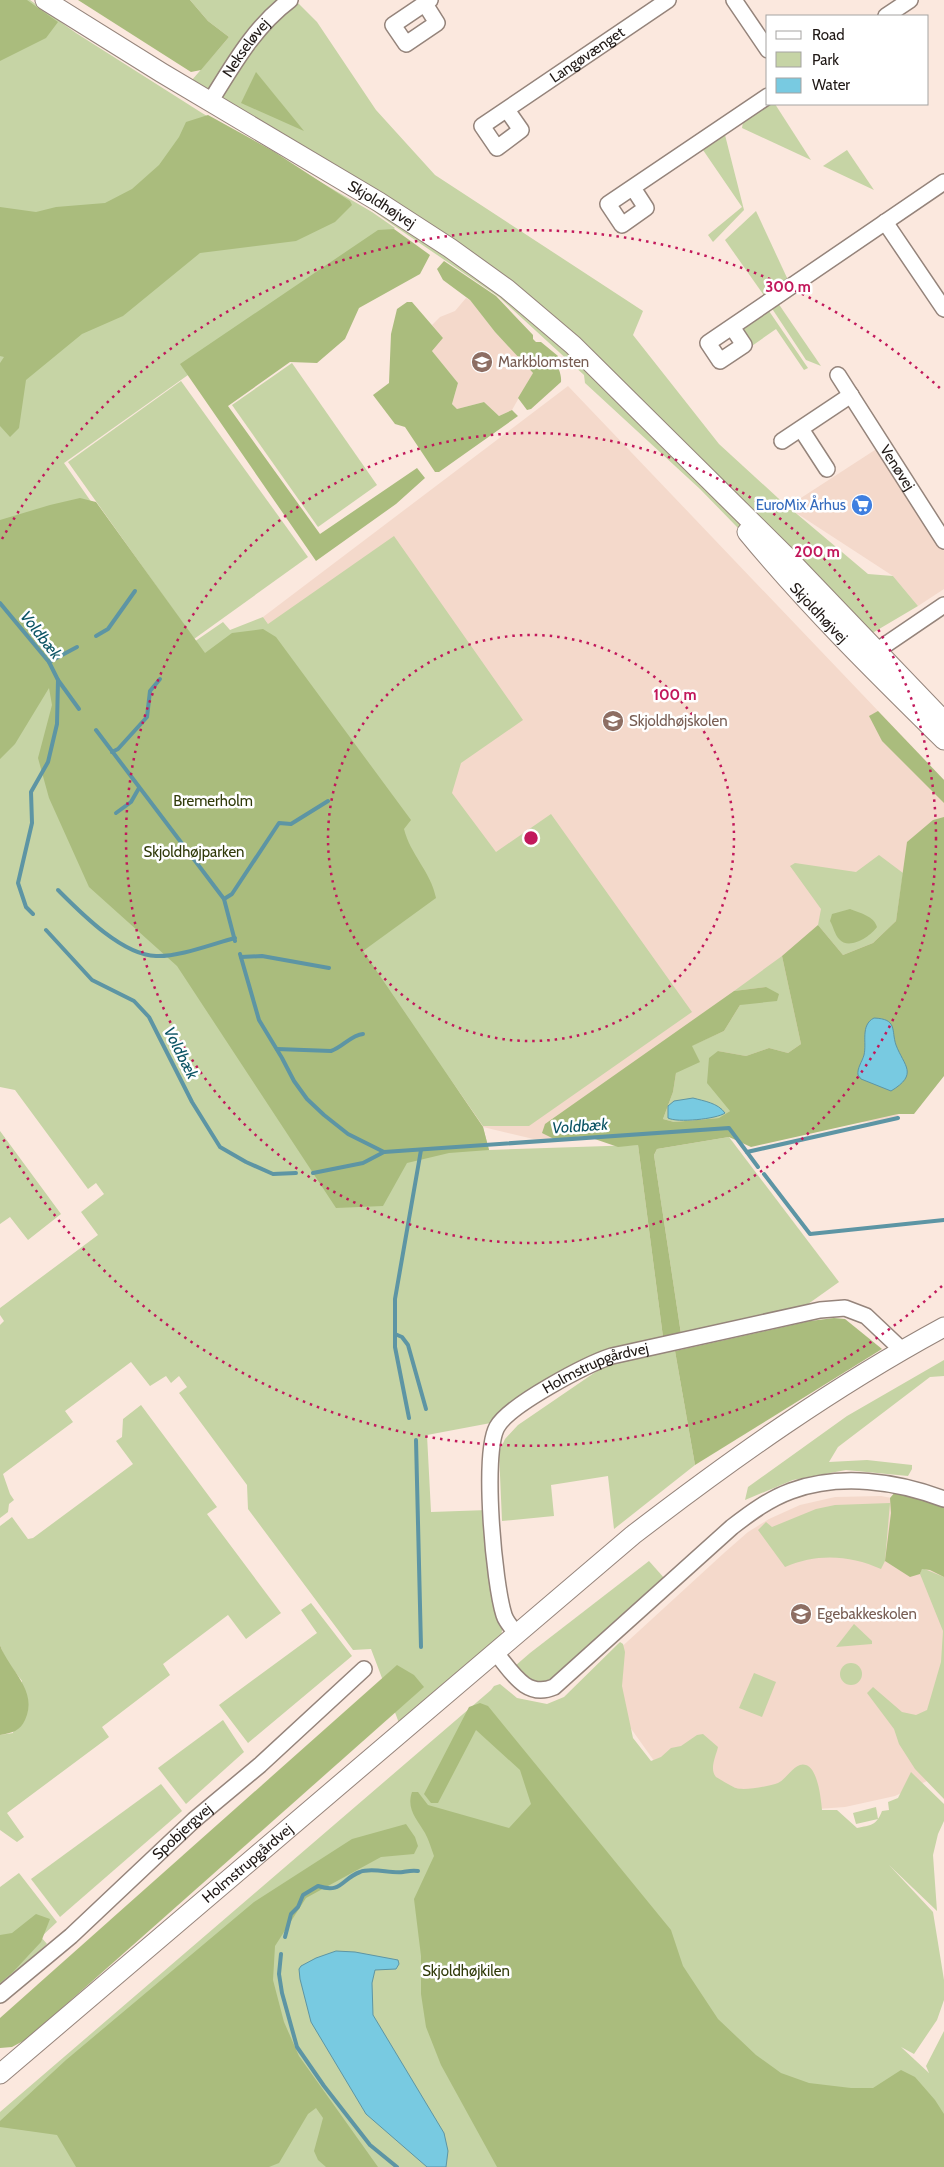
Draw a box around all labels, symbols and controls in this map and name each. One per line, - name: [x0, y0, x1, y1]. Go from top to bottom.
- street label: Nekseløvej: [219, 15, 273, 81]
- legend: [766, 15, 929, 105]
- street label: Langøvænget: [546, 23, 628, 86]
- text: Road: [812, 26, 845, 44]
- text: Park: [812, 51, 839, 69]
- text: Water: [812, 76, 850, 94]
- street label: Skjoldhøjvej: [345, 177, 419, 232]
- text: 300 m: [765, 278, 811, 296]
- school or university icon: Markblomsten: [470, 350, 494, 374]
- place label: Markblomsten: [498, 353, 589, 371]
- street label: Venøvej: [876, 442, 918, 494]
- supermarket icon: EuroMix Århus: [850, 493, 874, 517]
- place label: EuroMix Århus: [756, 495, 846, 514]
- text: 200 m: [794, 543, 840, 561]
- street label: Skjoldhøjvej: [786, 579, 851, 647]
- water label: Voldbæk: [16, 607, 66, 664]
- text: 100 m: [653, 686, 697, 704]
- school or university icon: Skjoldhøjskolen: [601, 709, 625, 733]
- place label: Skjoldhøjskolen: [629, 712, 728, 730]
- park label: Bremerholm: [173, 792, 253, 810]
- centre of rings: [522, 829, 540, 847]
- park label: Skjoldhøjparken: [144, 843, 244, 861]
- water label: Voldbæk: [160, 1024, 203, 1083]
- water label: Voldbæk: [551, 1114, 610, 1137]
- street label: Holmstrupgårdvej: [539, 1339, 650, 1397]
- school or university icon: Egebakkeskolen: [789, 1602, 813, 1626]
- place label: Egebakkeskolen: [817, 1605, 917, 1623]
- street label: Spobjergvej: [149, 1800, 216, 1863]
- street label: Holmstrupgårdvej: [198, 1820, 296, 1907]
- park label: Skjoldhøjkilen: [422, 1962, 510, 1980]

